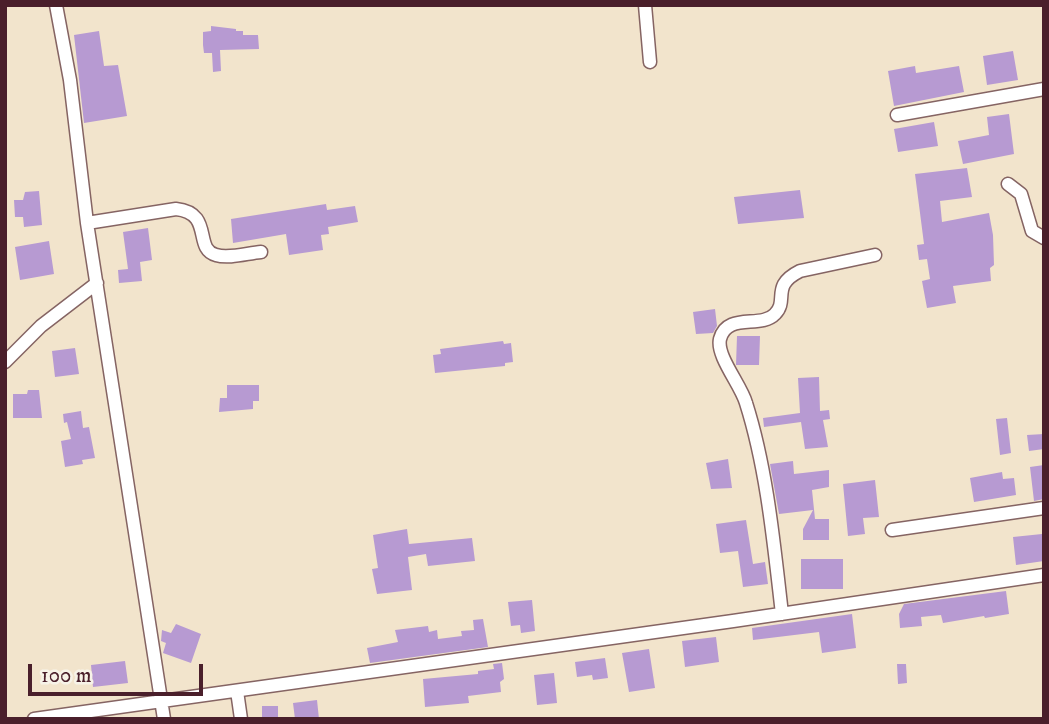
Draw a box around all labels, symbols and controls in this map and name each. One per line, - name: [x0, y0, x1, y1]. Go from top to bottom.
- scale bar: [32, 650, 206, 694]
- text: 100 m: [41, 663, 92, 689]

